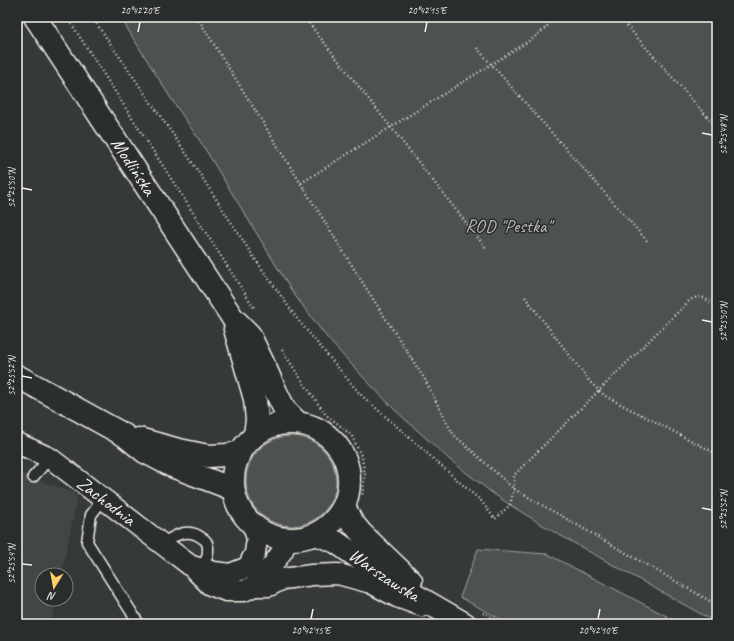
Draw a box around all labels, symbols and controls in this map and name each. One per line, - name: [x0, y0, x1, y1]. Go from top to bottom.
- text: 20°42'20"E: [121, 4, 161, 17]
- text: 20°42'15"E: [408, 4, 448, 17]
- text: 52°25'48"N: [717, 113, 730, 155]
- street label: Modlińska: [105, 133, 162, 202]
- text: 52°25'50"N: [5, 166, 18, 208]
- park label: ROD "Pestka": [465, 214, 554, 238]
- text: 52°25'50"N: [717, 300, 730, 342]
- text: 52°25'52"N: [5, 354, 18, 396]
- street label: Zachodnia: [72, 471, 142, 532]
- text: 52°25'52"N: [717, 488, 730, 530]
- text: 52°25'54"N: [5, 542, 18, 584]
- street label: Warszawska: [344, 543, 426, 608]
- north arrow: [34, 567, 74, 607]
- text: N: [45, 589, 57, 604]
- text: 20°42'15"E: [292, 624, 332, 637]
- text: 20°42'10"E: [579, 624, 619, 637]

